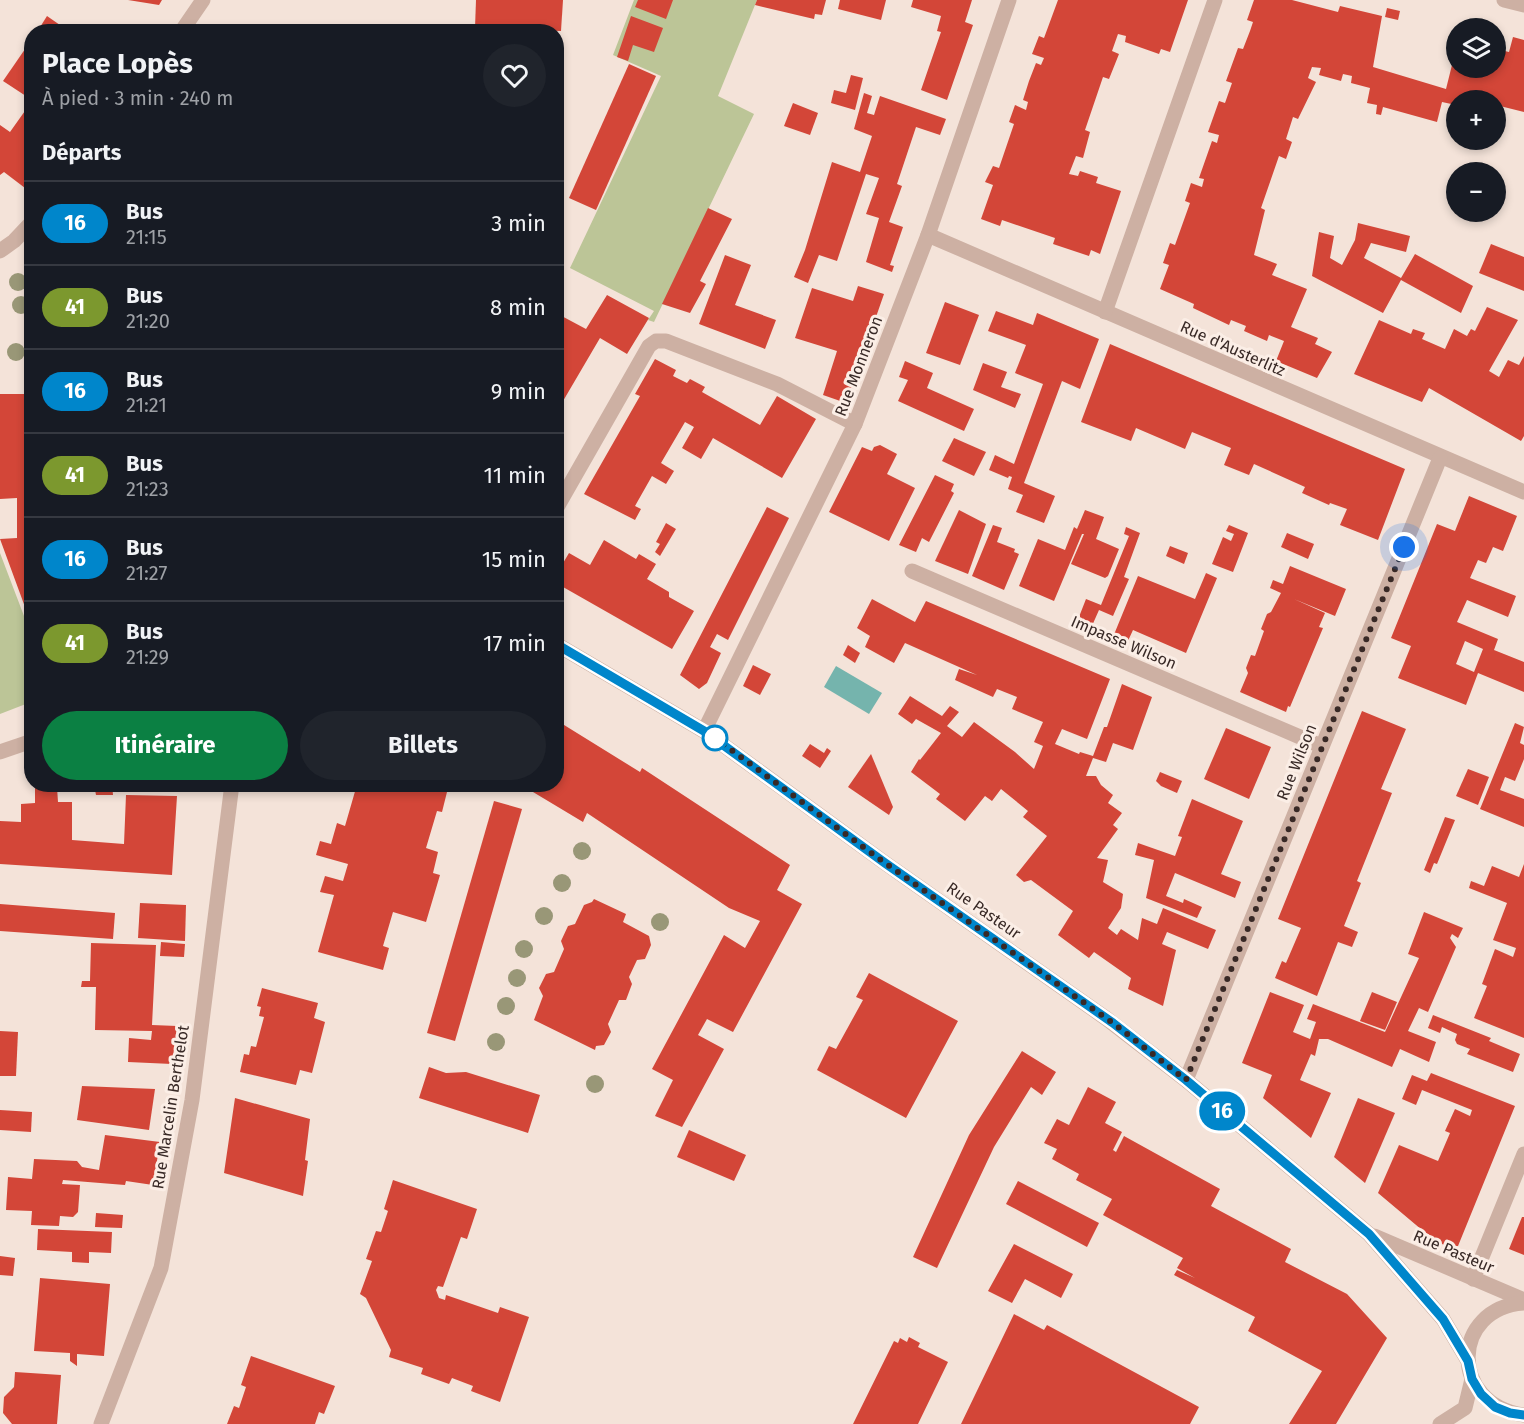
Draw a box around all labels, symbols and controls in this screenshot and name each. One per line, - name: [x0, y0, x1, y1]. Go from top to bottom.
- map controls: [1446, 18, 1506, 222]
- button: layers: [1446, 18, 1506, 78]
- button: heart: [483, 44, 546, 107]
- text: Place Lopès: [42, 47, 193, 80]
- text: À pied · 3 min · 240 m: [42, 86, 233, 110]
- button: +: [1446, 90, 1506, 150]
- text: Départs: [42, 139, 121, 166]
- button: −: [1446, 162, 1506, 222]
- text: Bus: [126, 198, 163, 225]
- text: 16: [64, 210, 86, 236]
- text: 3 min: [491, 210, 546, 237]
- text: 21:15: [126, 225, 167, 249]
- text: Bus: [126, 282, 163, 309]
- text: 41: [65, 294, 85, 320]
- text: 8 min: [490, 294, 546, 321]
- text: 21:20: [126, 309, 170, 333]
- street label: Rue Monneron: [831, 313, 886, 419]
- street label: Rue d'Austerlitz: [1177, 317, 1288, 380]
- text: Bus: [126, 366, 163, 393]
- text: 16: [64, 378, 86, 404]
- text: 9 min: [491, 378, 546, 405]
- text: 21:21: [126, 393, 167, 417]
- text: Bus: [126, 450, 163, 477]
- text: 41: [65, 462, 85, 488]
- text: 11 min: [483, 462, 546, 489]
- text: 21:23: [126, 477, 169, 501]
- your location: [1389, 532, 1419, 562]
- text: Bus: [126, 534, 163, 561]
- text: 16: [64, 546, 86, 572]
- text: 15 min: [482, 546, 546, 573]
- text: 21:27: [126, 561, 167, 585]
- street label: Impasse Wilson: [1068, 612, 1179, 673]
- text: Bus: [126, 618, 163, 645]
- text: 41: [65, 630, 85, 656]
- text: 17 min: [483, 630, 546, 657]
- text: 21:29: [126, 645, 169, 669]
- button: Itinéraire: [42, 711, 288, 780]
- button: Billets: [300, 711, 546, 780]
- street label: Rue Wilson: [1273, 721, 1320, 803]
- unlabelled marker: [702, 725, 728, 751]
- street label: Rue Pasteur: [943, 878, 1025, 943]
- street label: Rue Marcelin Berthelot: [148, 1023, 193, 1190]
- line badge: 16: [1195, 1092, 1249, 1130]
- text: 16: [1211, 1098, 1233, 1124]
- street label: Rue Pasteur: [1410, 1226, 1498, 1277]

